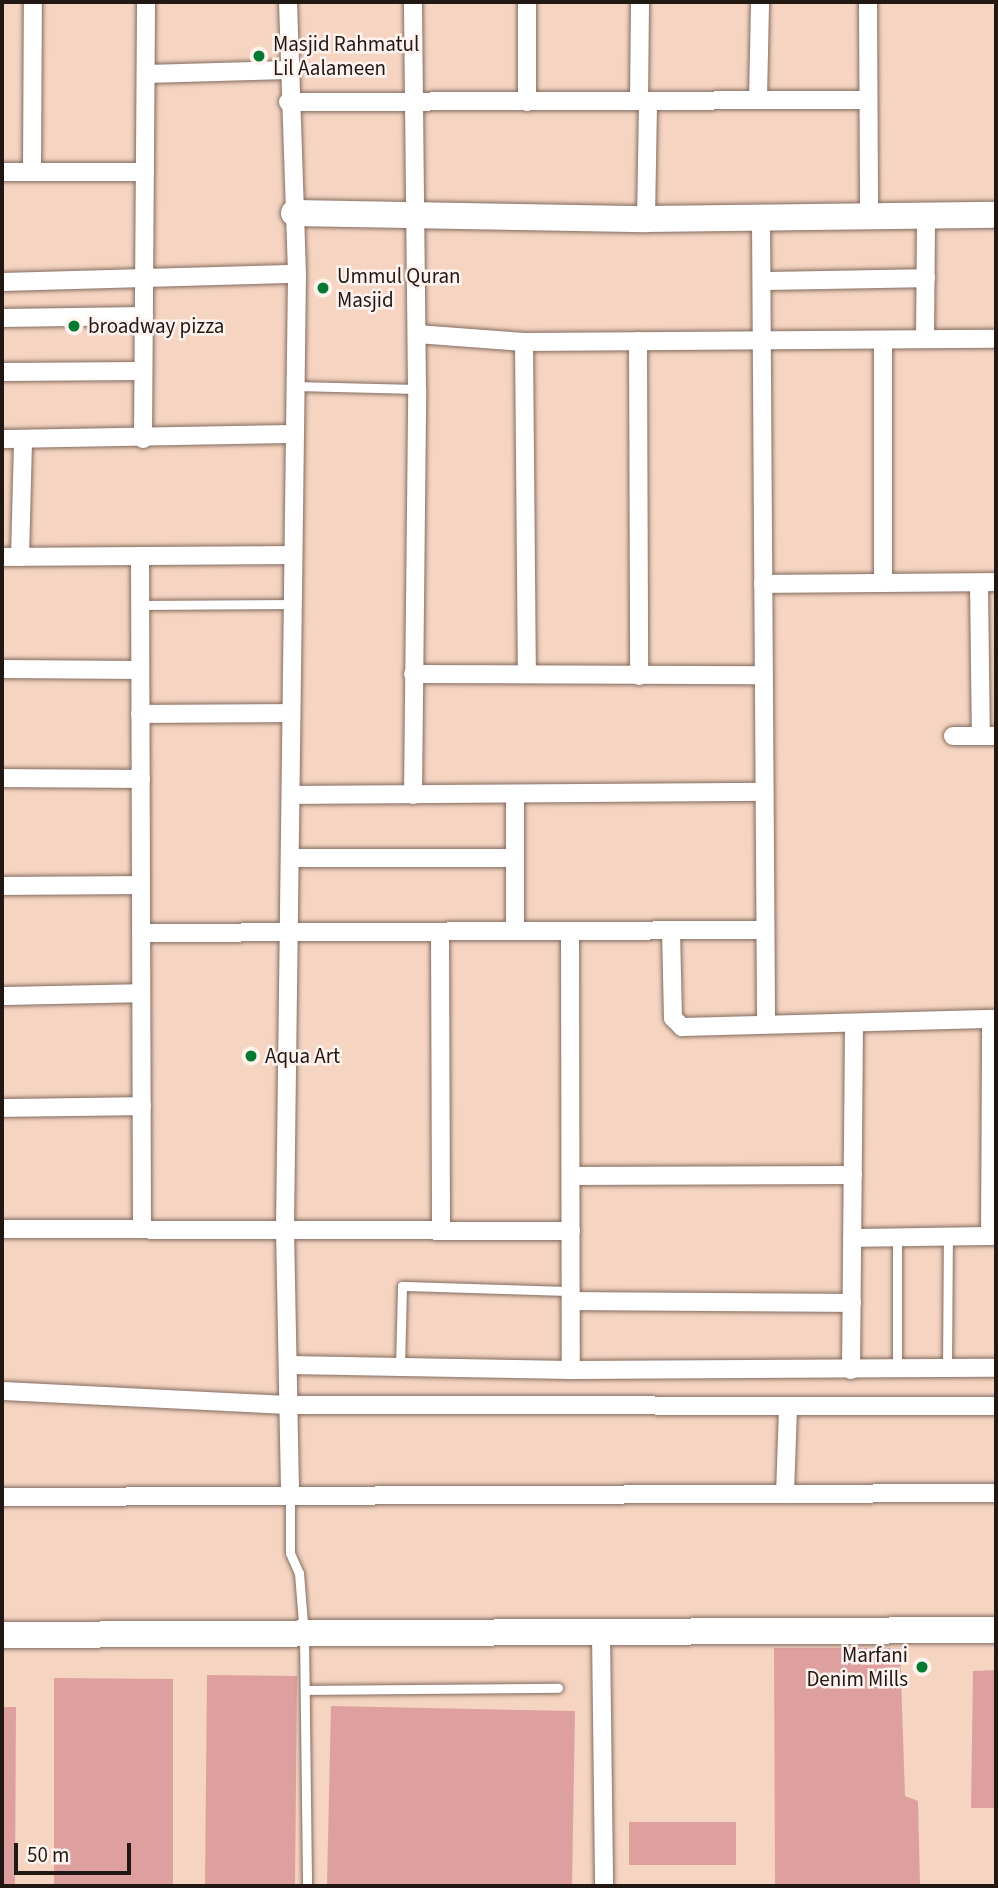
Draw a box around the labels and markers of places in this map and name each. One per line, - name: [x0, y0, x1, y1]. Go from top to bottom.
- place label: Masjid Rahmatul Lil Aalameen: [273, 31, 419, 81]
- marker: Masjid Rahmatul Lil Aalameen: [251, 48, 267, 64]
- place label: Ummul Quran Masjid: [337, 263, 461, 313]
- marker: Ummul Quran Masjid: [315, 280, 331, 296]
- place label: broadway pizza: [88, 313, 224, 339]
- marker: broadway pizza: [66, 318, 82, 334]
- place label: Aqua Art: [265, 1043, 340, 1069]
- marker: Aqua Art: [243, 1048, 259, 1064]
- place label: Marfani Denim Mills: [806, 1642, 908, 1692]
- marker: Marfani Denim Mills: [914, 1659, 930, 1675]

